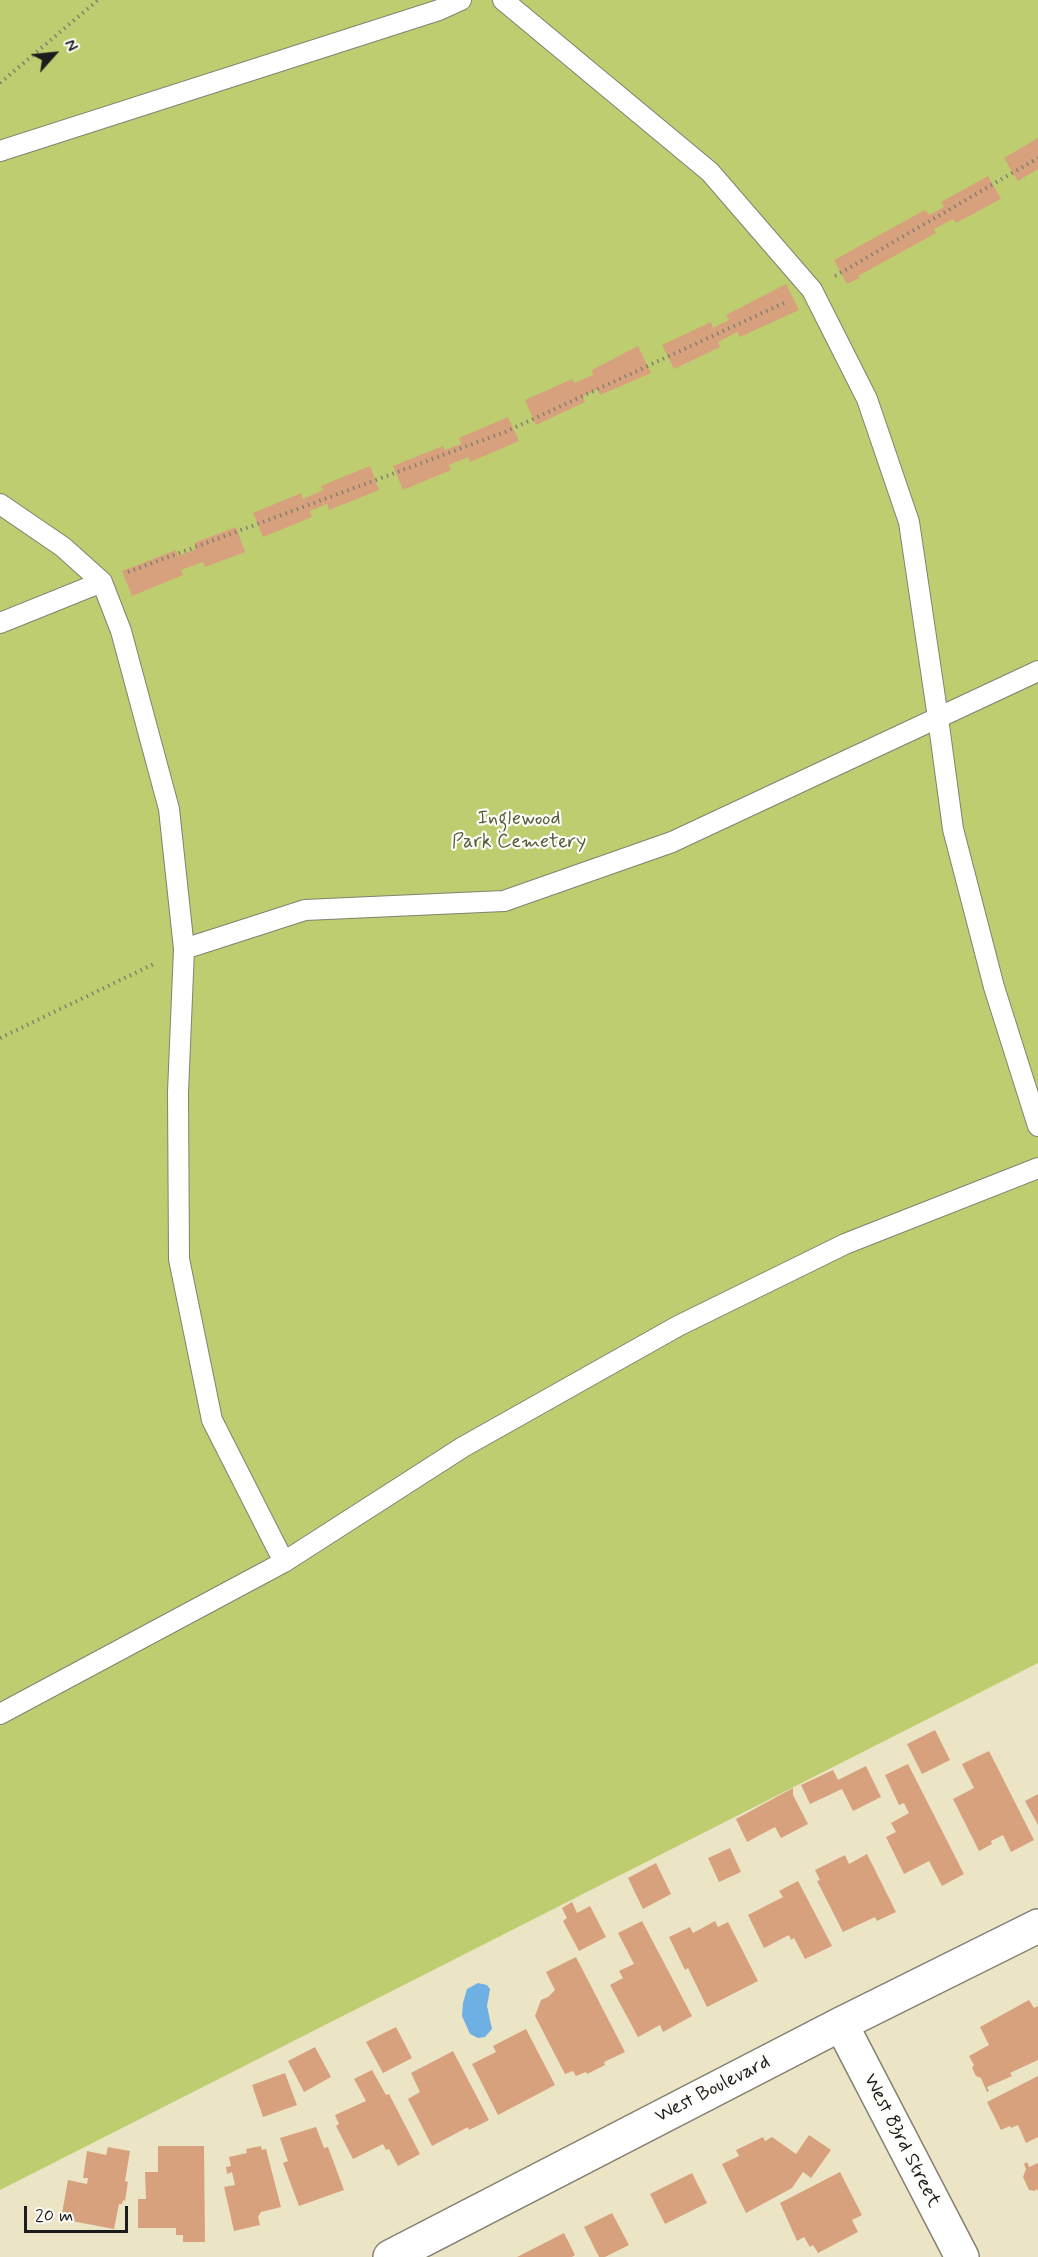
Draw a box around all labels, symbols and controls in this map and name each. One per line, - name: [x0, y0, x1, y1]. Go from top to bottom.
- north arrow: [24, 24, 84, 84]
- text: N: [59, 36, 82, 55]
- park label: Inglewood Park Cemetery: [452, 808, 586, 855]
- street label: West Boulevard: [652, 2051, 774, 2129]
- street label: West 83rd Street: [857, 2070, 945, 2212]
- scale bar: [27, 2194, 130, 2232]
- text: 20 m: [35, 2204, 73, 2228]

